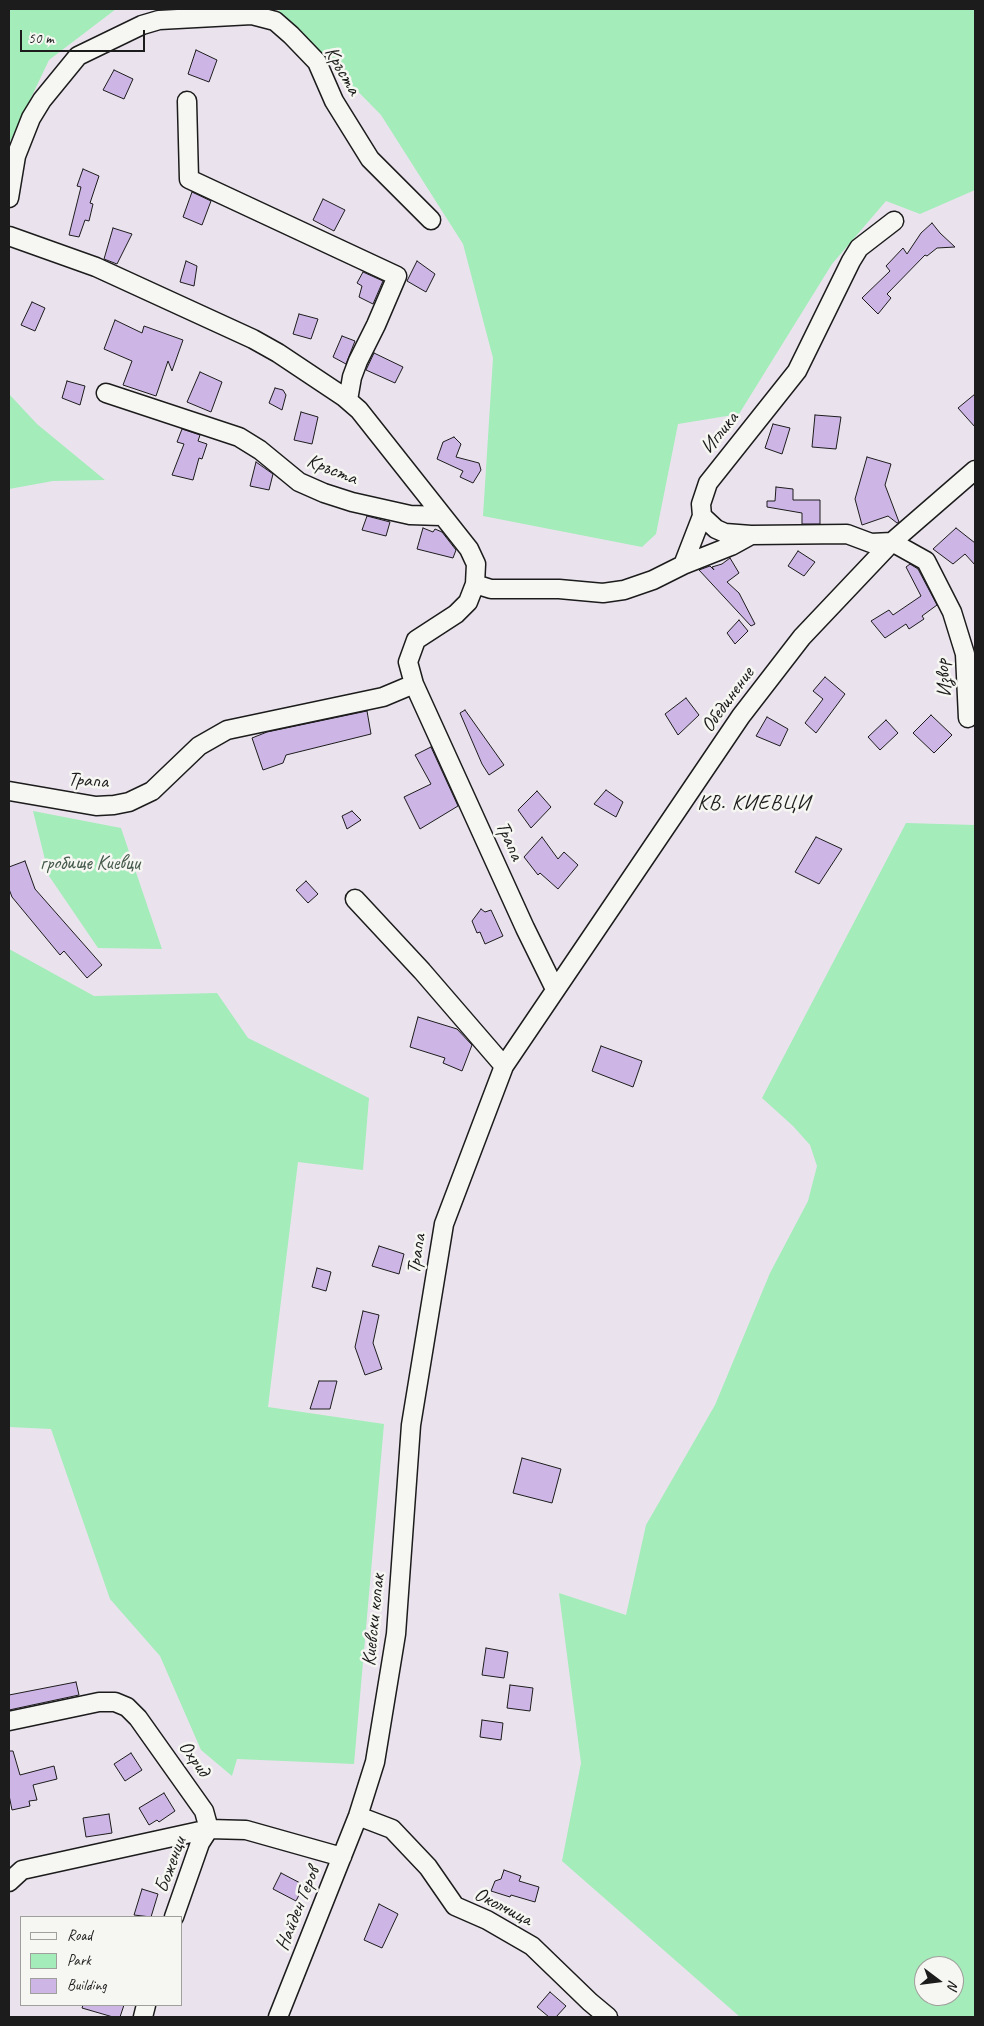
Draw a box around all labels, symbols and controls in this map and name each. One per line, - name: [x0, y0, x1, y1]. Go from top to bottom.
- scale bar: [22, 20, 148, 52]
- text: 50 m: [28, 29, 54, 48]
- street label: Кръста: [319, 42, 365, 100]
- street label: Иглика: [696, 407, 744, 459]
- street label: Кръста: [303, 449, 361, 491]
- street label: Извор: [930, 658, 958, 698]
- street label: Обединение: [696, 663, 760, 737]
- street label: Трапа: [67, 768, 109, 794]
- district label: КВ. КИЕВЦИ: [697, 790, 811, 816]
- street label: Трапа: [490, 818, 528, 864]
- park label: гробище Киевци: [40, 852, 140, 876]
- street label: Трапа: [402, 1232, 432, 1276]
- street label: Киевски копак: [357, 1573, 391, 1667]
- street label: Охрид: [173, 1736, 215, 1782]
- street label: Боженци: [150, 1834, 192, 1896]
- street label: Найден Геров: [270, 1864, 326, 1954]
- street label: Околчица: [470, 1882, 536, 1932]
- legend: [20, 1916, 182, 2006]
- text: Road: [67, 1926, 92, 1945]
- text: Park: [67, 1951, 91, 1970]
- north arrow: [914, 1956, 964, 2006]
- text: Building: [67, 1976, 106, 1995]
- text: N: [944, 1978, 962, 1991]

